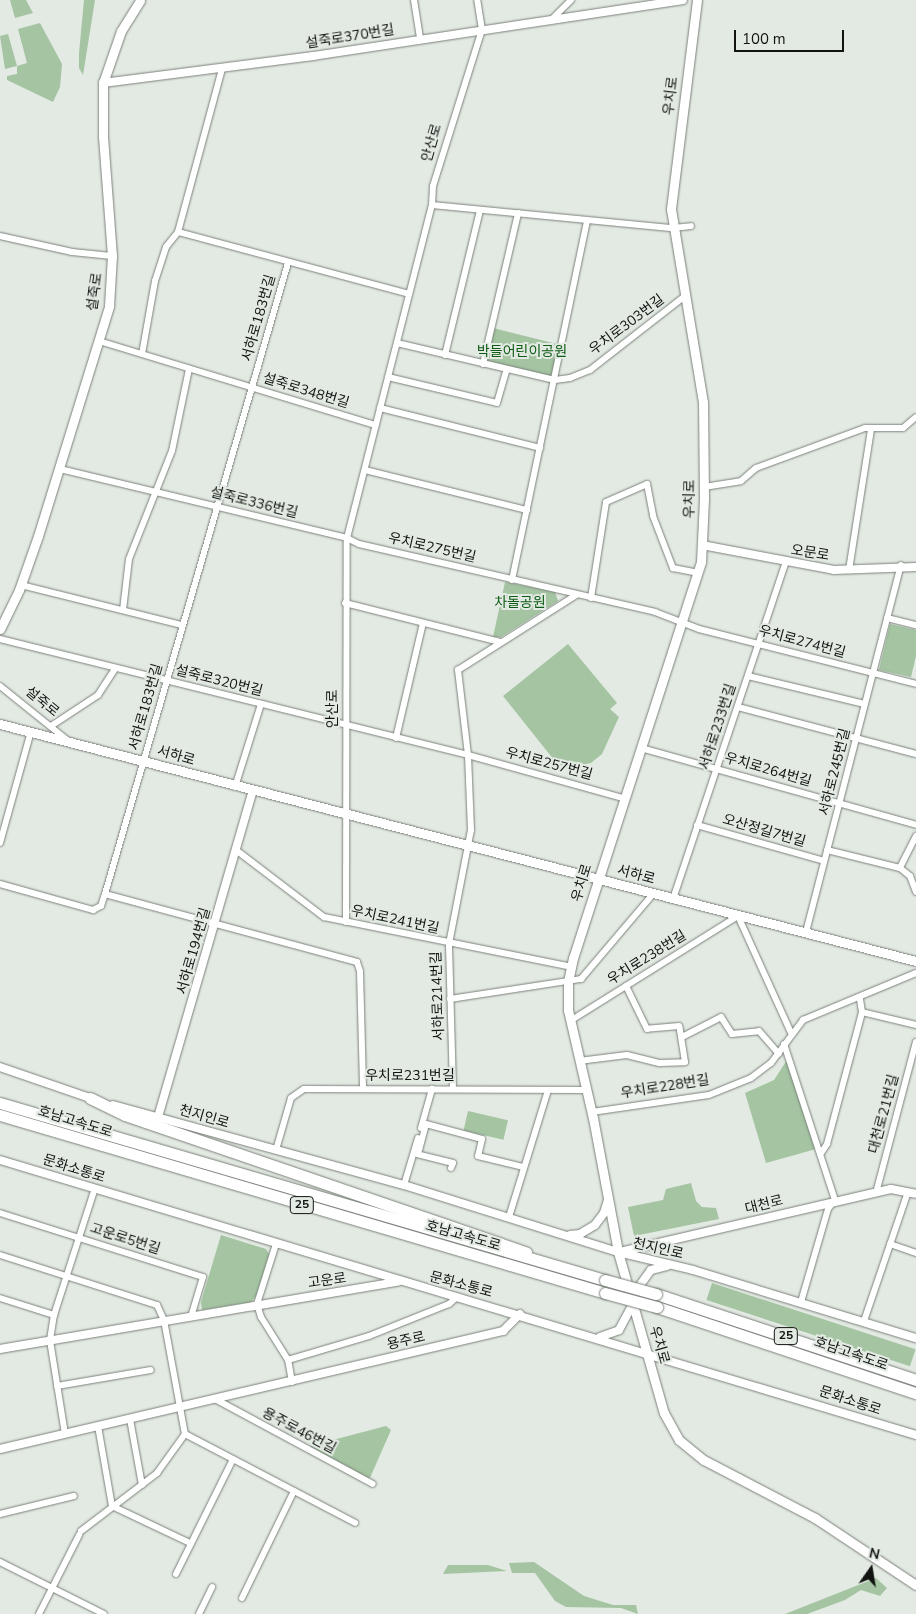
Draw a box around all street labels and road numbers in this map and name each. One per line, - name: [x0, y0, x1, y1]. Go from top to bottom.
- street label: 설죽로370번길: [304, 22, 396, 52]
- street label: 우치로: [660, 76, 682, 116]
- street label: 안산로: [419, 122, 445, 164]
- street label: 설죽로: [84, 272, 106, 312]
- street label: 서하로183번길: [239, 273, 279, 363]
- street label: 우치로303번길: [586, 291, 668, 359]
- street label: 설죽로348번길: [261, 370, 351, 412]
- street label: 우치로: [681, 480, 699, 518]
- street label: 설죽로336번길: [208, 484, 300, 522]
- street label: 우치로275번길: [386, 530, 478, 566]
- street label: 오문로: [790, 542, 830, 564]
- street label: 우치로274번길: [757, 622, 847, 662]
- street label: 서하로183번길: [126, 662, 166, 752]
- street label: 설죽로320번길: [173, 662, 265, 700]
- street label: 서하로233번길: [696, 682, 740, 772]
- street label: 설죽로: [22, 683, 62, 721]
- street label: 안산로: [325, 690, 341, 728]
- street label: 서하로245번길: [816, 726, 854, 818]
- street label: 서하로: [155, 743, 197, 769]
- street label: 우치로257번길: [504, 744, 594, 784]
- street label: 우치로264번길: [723, 750, 813, 790]
- street label: 오산정길7번길: [721, 811, 807, 851]
- street label: 우치로: [568, 862, 596, 904]
- street label: 서하로: [615, 862, 657, 888]
- street label: 우치로241번길: [349, 902, 441, 938]
- street label: 서하로194번길: [174, 906, 214, 996]
- street label: 우치로238번길: [605, 927, 689, 989]
- street label: 서하로214번길: [428, 951, 448, 1041]
- street label: 우치로231번길: [365, 1068, 455, 1084]
- street label: 우치로228번길: [619, 1072, 711, 1102]
- street label: 대천로21번길: [865, 1073, 903, 1155]
- street label: 천지인로: [177, 1102, 231, 1132]
- street label: 호남고속도로: [36, 1103, 114, 1141]
- street label: 문화소통로: [41, 1152, 107, 1186]
- street label: 대천로: [743, 1192, 785, 1218]
- road number: 25: [290, 1196, 314, 1214]
- street label: 호남고속도로: [424, 1217, 502, 1255]
- street label: 고운로5번길: [88, 1220, 162, 1258]
- street label: 천지인로: [631, 1235, 685, 1263]
- street label: 문화소통로: [428, 1269, 494, 1301]
- street label: 고운로: [307, 1270, 347, 1292]
- street label: 우치로: [646, 1324, 672, 1366]
- road number: 25: [774, 1326, 798, 1345]
- street label: 용주로: [385, 1328, 427, 1354]
- street label: 호남고속도로: [812, 1333, 890, 1375]
- street label: 문화소통로: [817, 1383, 883, 1419]
- street label: 용주로46번길: [259, 1405, 339, 1457]

